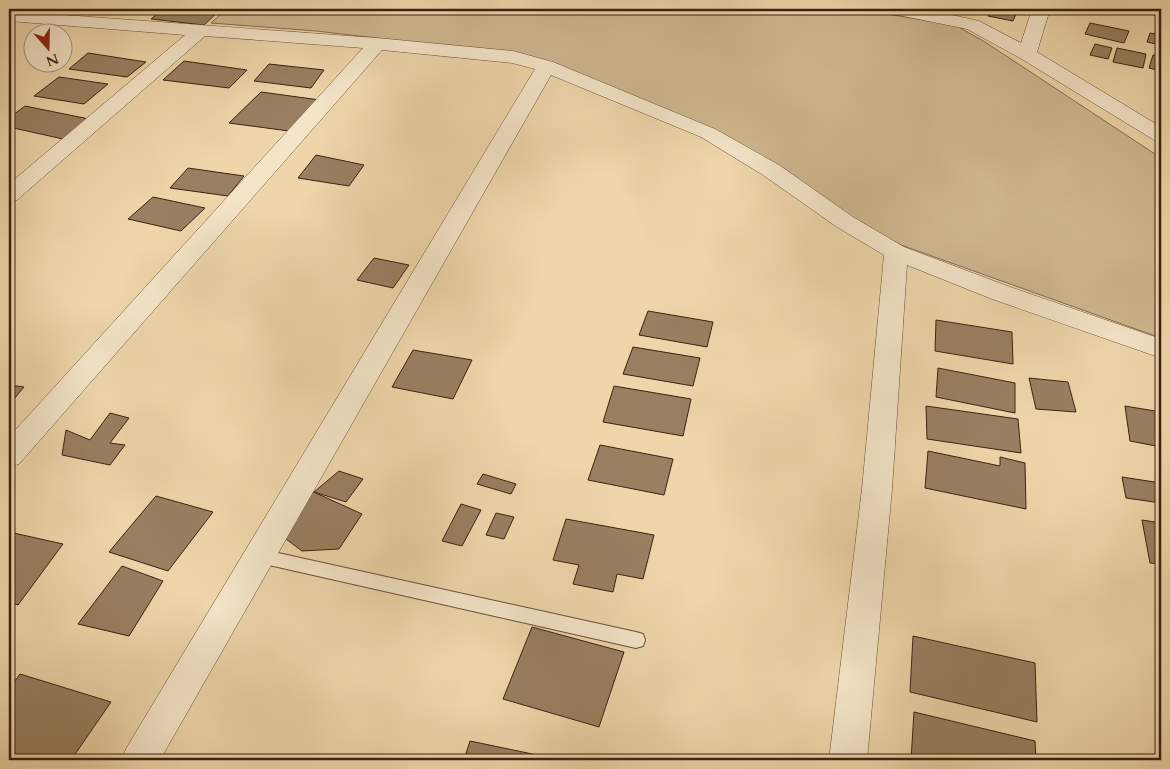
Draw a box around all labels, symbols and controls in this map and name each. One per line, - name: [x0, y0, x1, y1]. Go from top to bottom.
- north arrow: [22, 22, 72, 72]
- text: N: [43, 49, 61, 71]

